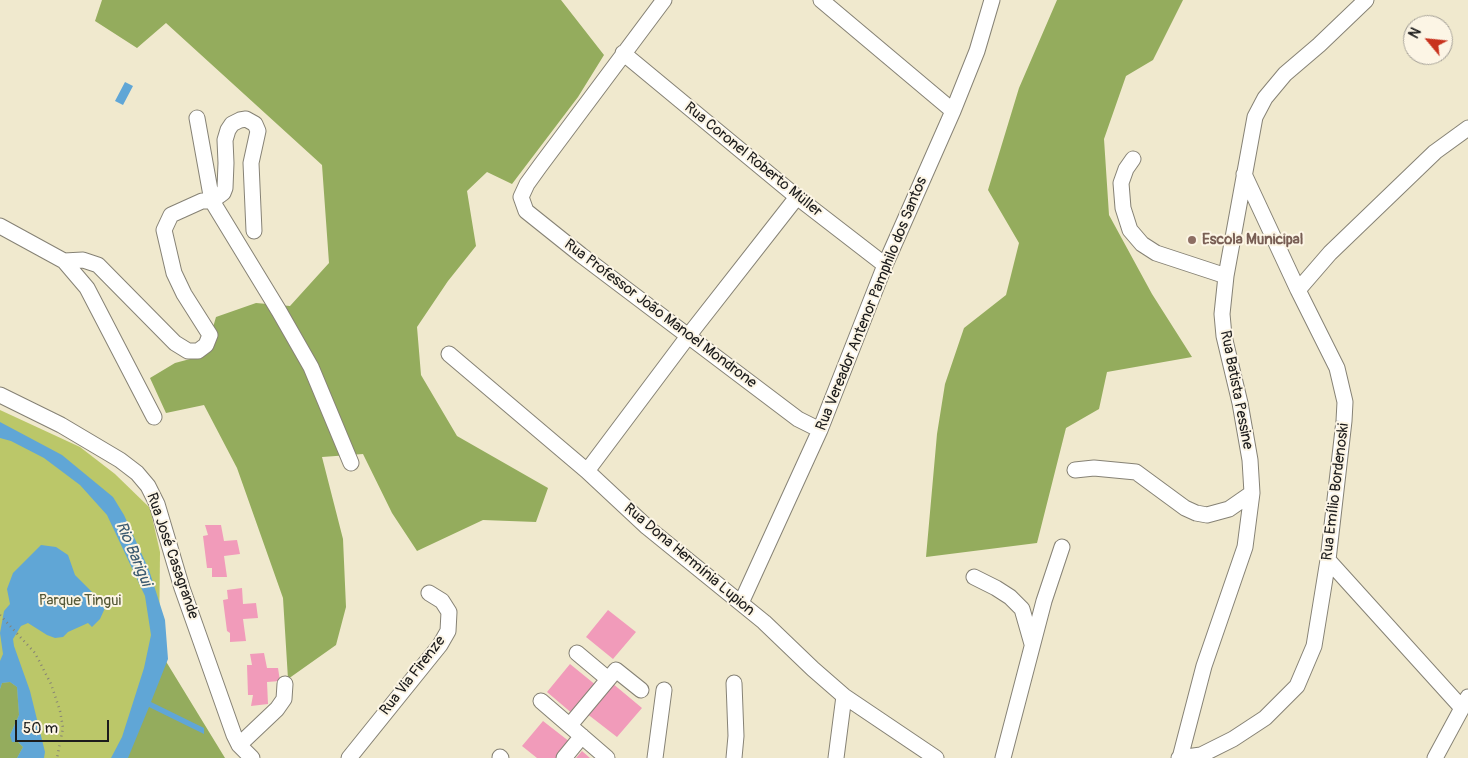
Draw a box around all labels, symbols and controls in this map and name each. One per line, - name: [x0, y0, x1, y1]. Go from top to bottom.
- north arrow: [1403, 15, 1453, 65]
- text: N: [1405, 25, 1425, 41]
- street label: Rua Coronel Roberto Müller: [680, 99, 826, 221]
- street label: Rua Vereador Antenor Pamphilo dos Santos: [813, 175, 931, 433]
- place label: Escola Municipal: [1202, 231, 1303, 249]
- marker: Escola Municipal: [1186, 234, 1198, 246]
- street label: Rua Professor João Manoel Mondrone: [560, 236, 760, 392]
- street label: Rua Batista Pessine: [1216, 329, 1256, 451]
- street label: Rua Emílio Bordenoski: [1319, 422, 1353, 562]
- street label: Rua José Casagrande: [142, 490, 202, 622]
- street label: Rua Dona Hermínia Lupion: [620, 500, 758, 620]
- water label: Rio Barigui: [111, 519, 155, 589]
- park label: Parque Tingui: [39, 592, 121, 610]
- street label: Rua Via Firenze: [376, 633, 450, 719]
- scale bar: [18, 710, 111, 742]
- text: 50 m: [23, 719, 58, 738]

